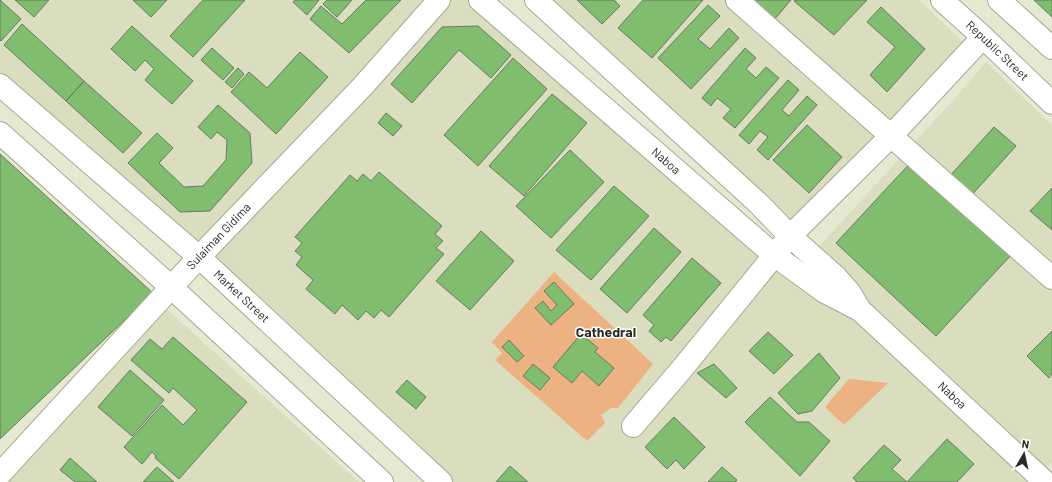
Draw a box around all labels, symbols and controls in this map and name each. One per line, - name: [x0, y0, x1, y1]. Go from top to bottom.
- street label: Republic Street: [964, 17, 1032, 83]
- street label: Naboa: [649, 144, 684, 177]
- street label: Sulaiman Gidima: [183, 200, 253, 272]
- street label: Market Street: [211, 267, 273, 325]
- district label: Cathedral: [576, 323, 636, 340]
- street label: Naboa: [936, 378, 970, 411]
- north arrow: [1004, 434, 1044, 474]
- text: N: [1021, 437, 1030, 451]

